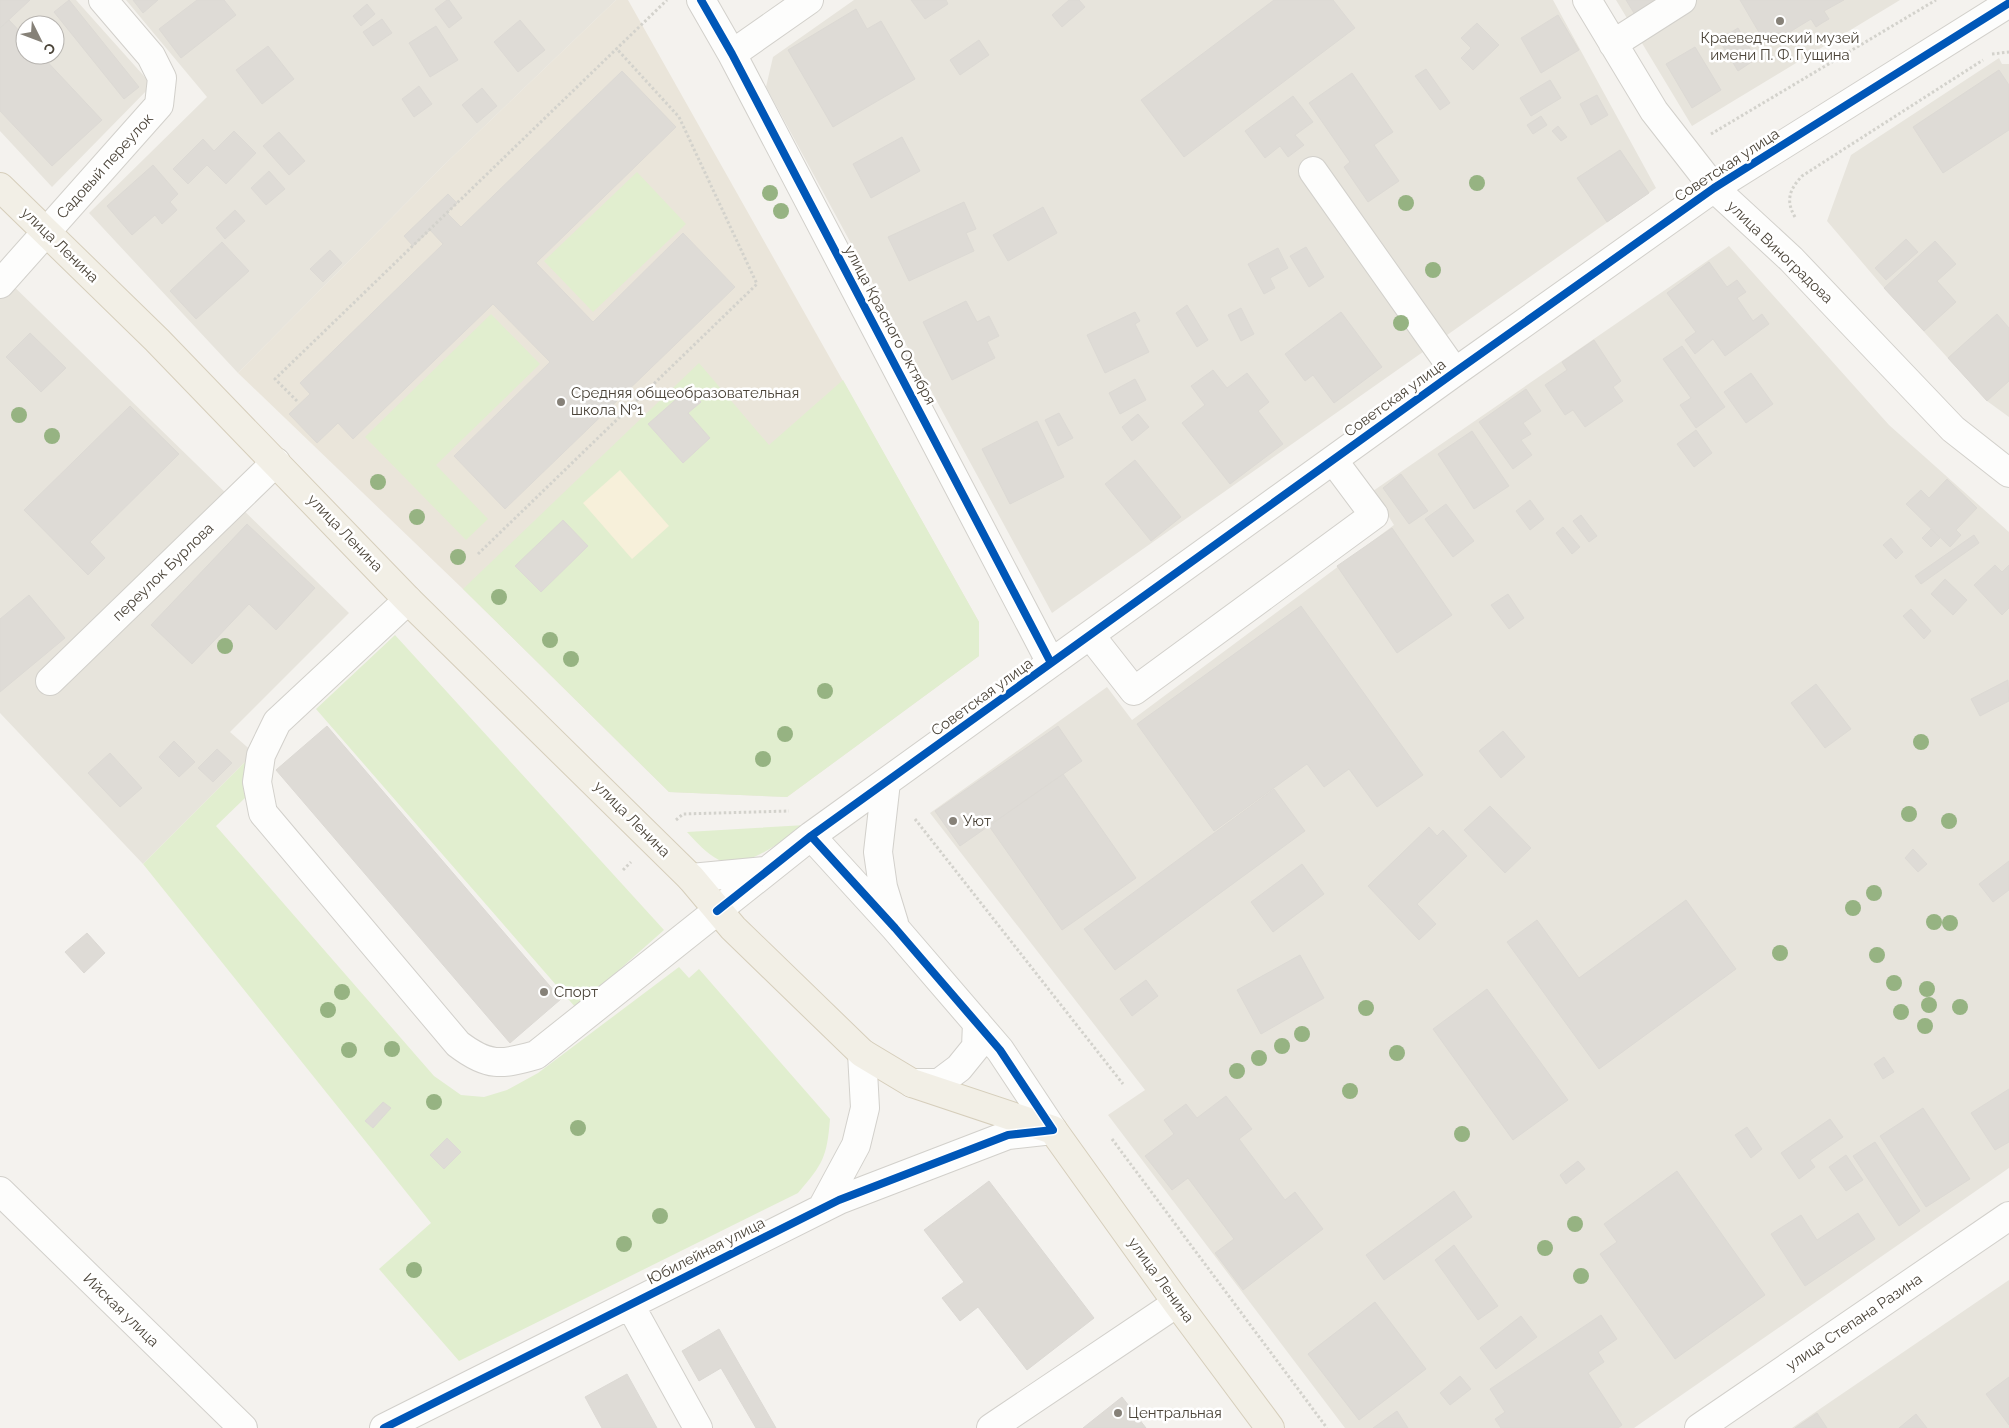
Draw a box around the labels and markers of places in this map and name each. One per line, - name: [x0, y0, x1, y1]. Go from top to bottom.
- marker: Краеведческий музей имени П. Ф. Гущина: [1774, 15, 1786, 27]
- place label: Краеведческий музей имени П. Ф. Гущина: [1701, 29, 1859, 64]
- place label: Средняя общеобразовательная школа №1: [571, 384, 799, 419]
- marker: Средняя общеобразовательная школа №1: [555, 396, 567, 408]
- place label: Уют: [963, 812, 991, 830]
- marker: Уют: [947, 815, 959, 827]
- place label: Спорт: [554, 983, 598, 1001]
- marker: Спорт: [538, 986, 550, 998]
- place label: Центральная: [1128, 1404, 1222, 1422]
- marker: Центральная: [1112, 1407, 1124, 1419]

